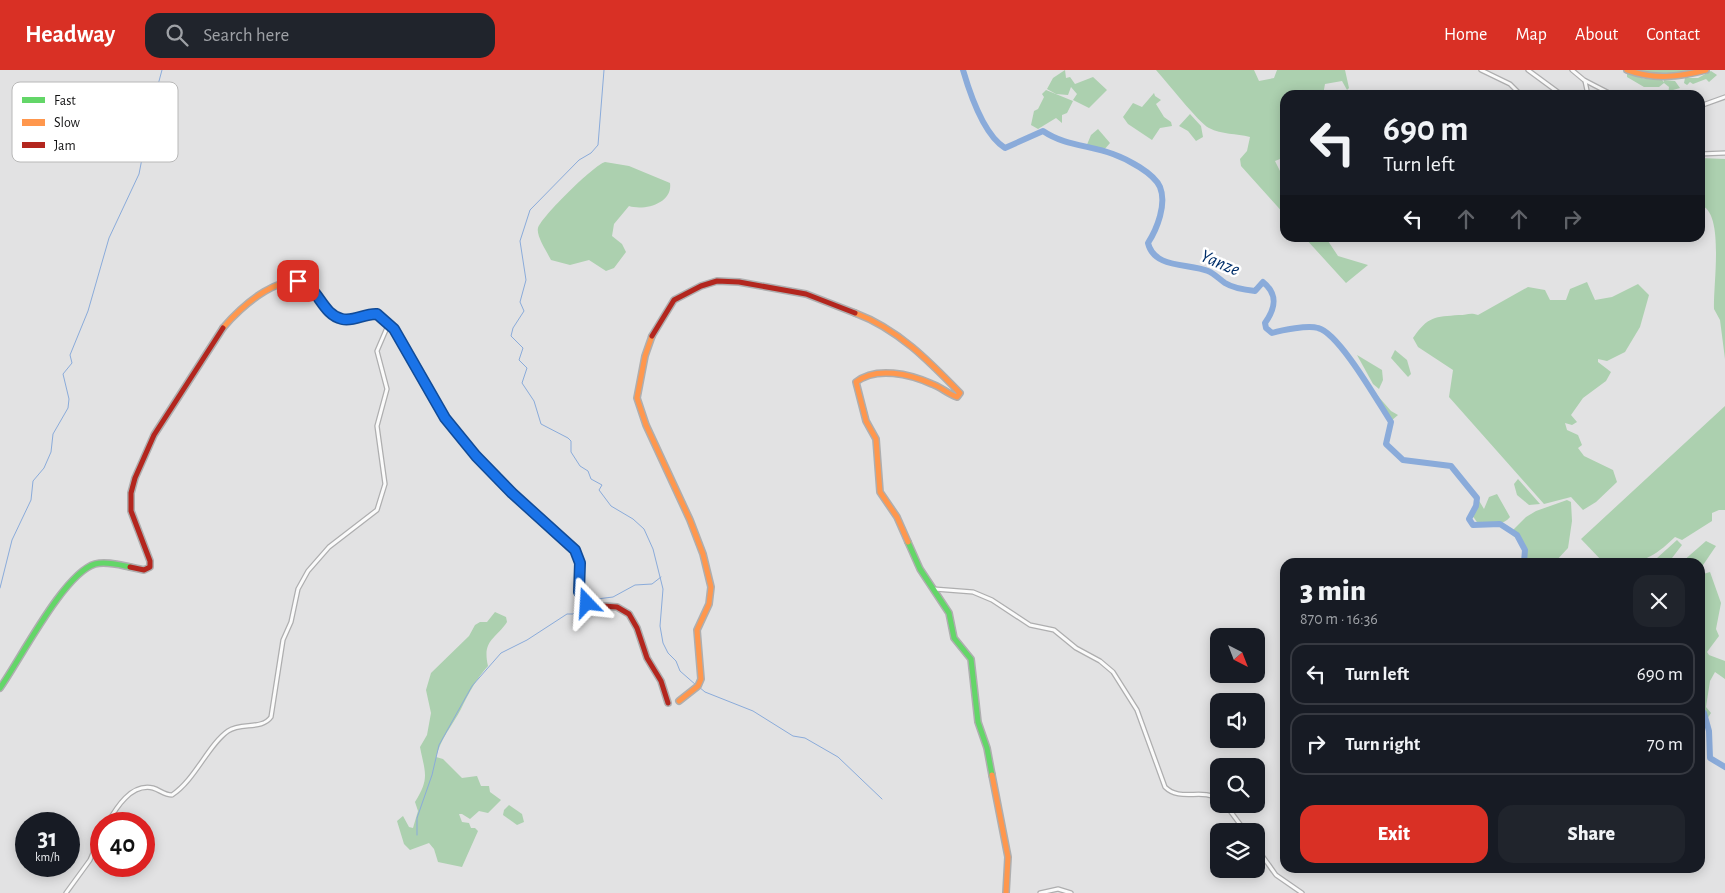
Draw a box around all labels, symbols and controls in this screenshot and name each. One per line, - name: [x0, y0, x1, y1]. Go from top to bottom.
- search box: [145, 13, 495, 58]
- icon: search: [163, 21, 191, 49]
- text: Headway: [25, 23, 115, 47]
- text: Search here: [203, 26, 289, 45]
- text: Home: [1444, 26, 1487, 44]
- text: Map: [1515, 26, 1547, 44]
- text: About: [1575, 26, 1618, 44]
- text: Contact: [1646, 26, 1700, 44]
- legend: [12, 82, 178, 162]
- text: Fast: [54, 94, 76, 108]
- icon: left: [1300, 110, 1365, 175]
- text: 690 m: [1383, 112, 1469, 147]
- text: Slow: [54, 116, 81, 130]
- text: Jam: [54, 139, 76, 153]
- text: Turn left: [1383, 153, 1455, 175]
- icon: left: [1399, 205, 1427, 233]
- icon: ahead: [1452, 205, 1480, 233]
- icon: ahead: [1505, 205, 1533, 233]
- icon: right: [1558, 205, 1586, 233]
- water label: Yanze: [1198, 246, 1242, 280]
- pin: [277, 260, 319, 302]
- icon: arrive: [284, 267, 312, 295]
- button: close: [1633, 575, 1685, 627]
- position arrow: [560, 576, 612, 628]
- text: 3 min: [1300, 576, 1366, 606]
- text: 870 m · 16:36: [1300, 611, 1378, 627]
- north arrow: [1210, 628, 1265, 682]
- map controls: [1210, 628, 1265, 878]
- icon: left: [1302, 660, 1330, 688]
- text: Turn left: [1345, 665, 1409, 684]
- text: 690 m: [1637, 665, 1683, 684]
- button: sound: [1210, 693, 1265, 748]
- icon: right: [1302, 730, 1330, 758]
- text: Turn right: [1345, 735, 1420, 754]
- text: 70 m: [1647, 735, 1683, 754]
- button: search: [1210, 758, 1265, 813]
- button: Exit: [1300, 805, 1488, 863]
- button: Share: [1498, 805, 1685, 863]
- speed limit sign: 40: [90, 812, 155, 877]
- button: layers: [1210, 823, 1265, 878]
- text: 31: [38, 826, 57, 851]
- text: km/h: [35, 851, 60, 863]

